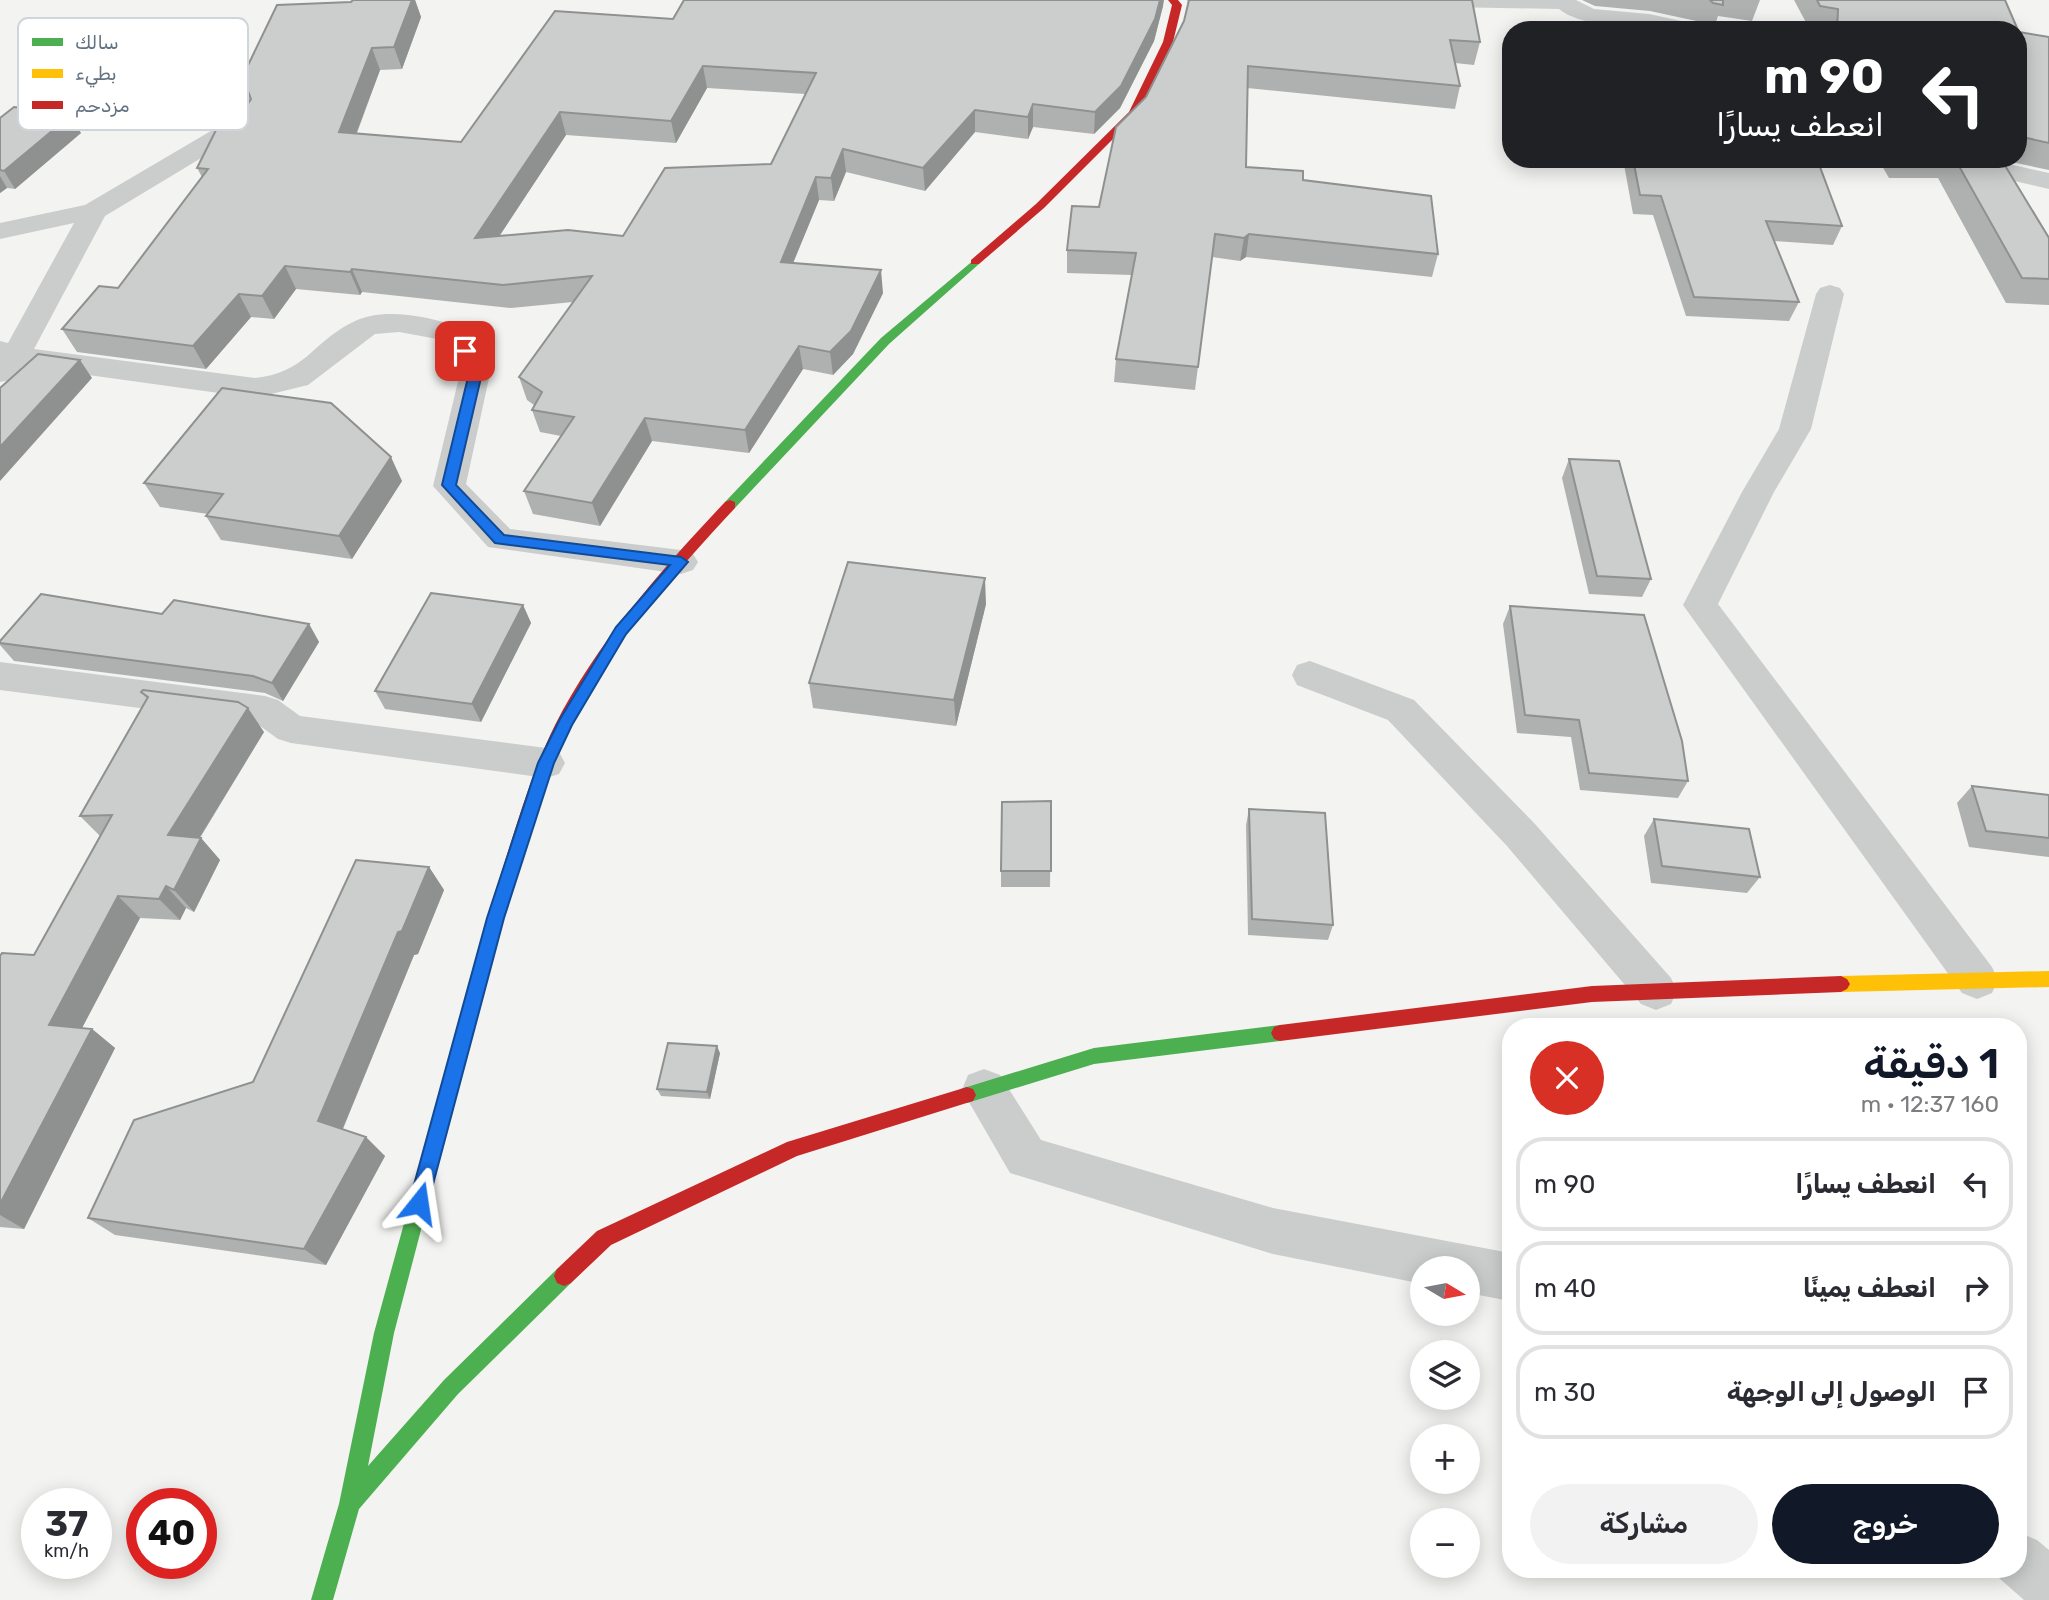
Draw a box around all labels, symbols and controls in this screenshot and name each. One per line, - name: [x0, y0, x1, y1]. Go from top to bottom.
- legend: [18, 18, 248, 130]
- text: سالك: [75, 31, 119, 54]
- text: 90 m: [1764, 47, 1884, 105]
- icon: left: [1908, 49, 1999, 140]
- text: بطيء: [75, 62, 117, 88]
- text: مزدحم: [75, 94, 130, 118]
- text: انعطف يسارًا: [1716, 106, 1884, 144]
- pin: [435, 321, 495, 381]
- icon: arrive: [446, 332, 484, 370]
- text: 1 دقيقة: [1863, 1039, 1999, 1089]
- button: close: [1530, 1041, 1604, 1115]
- text: 160 m · 12:37: [1861, 1090, 1999, 1118]
- icon: left: [1957, 1165, 1995, 1203]
- position arrow: [382, 1166, 456, 1240]
- text: 90 m: [1534, 1169, 1595, 1200]
- text: انعطف يسارًا: [1795, 1169, 1936, 1200]
- north arrow: [1410, 1256, 1480, 1326]
- map controls: [1410, 1256, 1480, 1578]
- icon: right: [1957, 1269, 1995, 1307]
- text: 40 m: [1534, 1273, 1596, 1304]
- text: انعطف يمينًا: [1803, 1273, 1936, 1304]
- button: layers: [1410, 1340, 1480, 1410]
- icon: arrive: [1957, 1373, 1995, 1411]
- text: 30 m: [1534, 1377, 1596, 1408]
- text: الوصول إلى الوجهة: [1727, 1377, 1936, 1408]
- button: +: [1410, 1424, 1480, 1494]
- button: مشاركة: [1530, 1484, 1758, 1564]
- button: خروج: [1772, 1484, 1999, 1564]
- speed limit sign: 40: [126, 1488, 217, 1579]
- text: 37: [45, 1503, 88, 1545]
- button: −: [1410, 1508, 1480, 1578]
- text: km/h: [44, 1540, 89, 1562]

